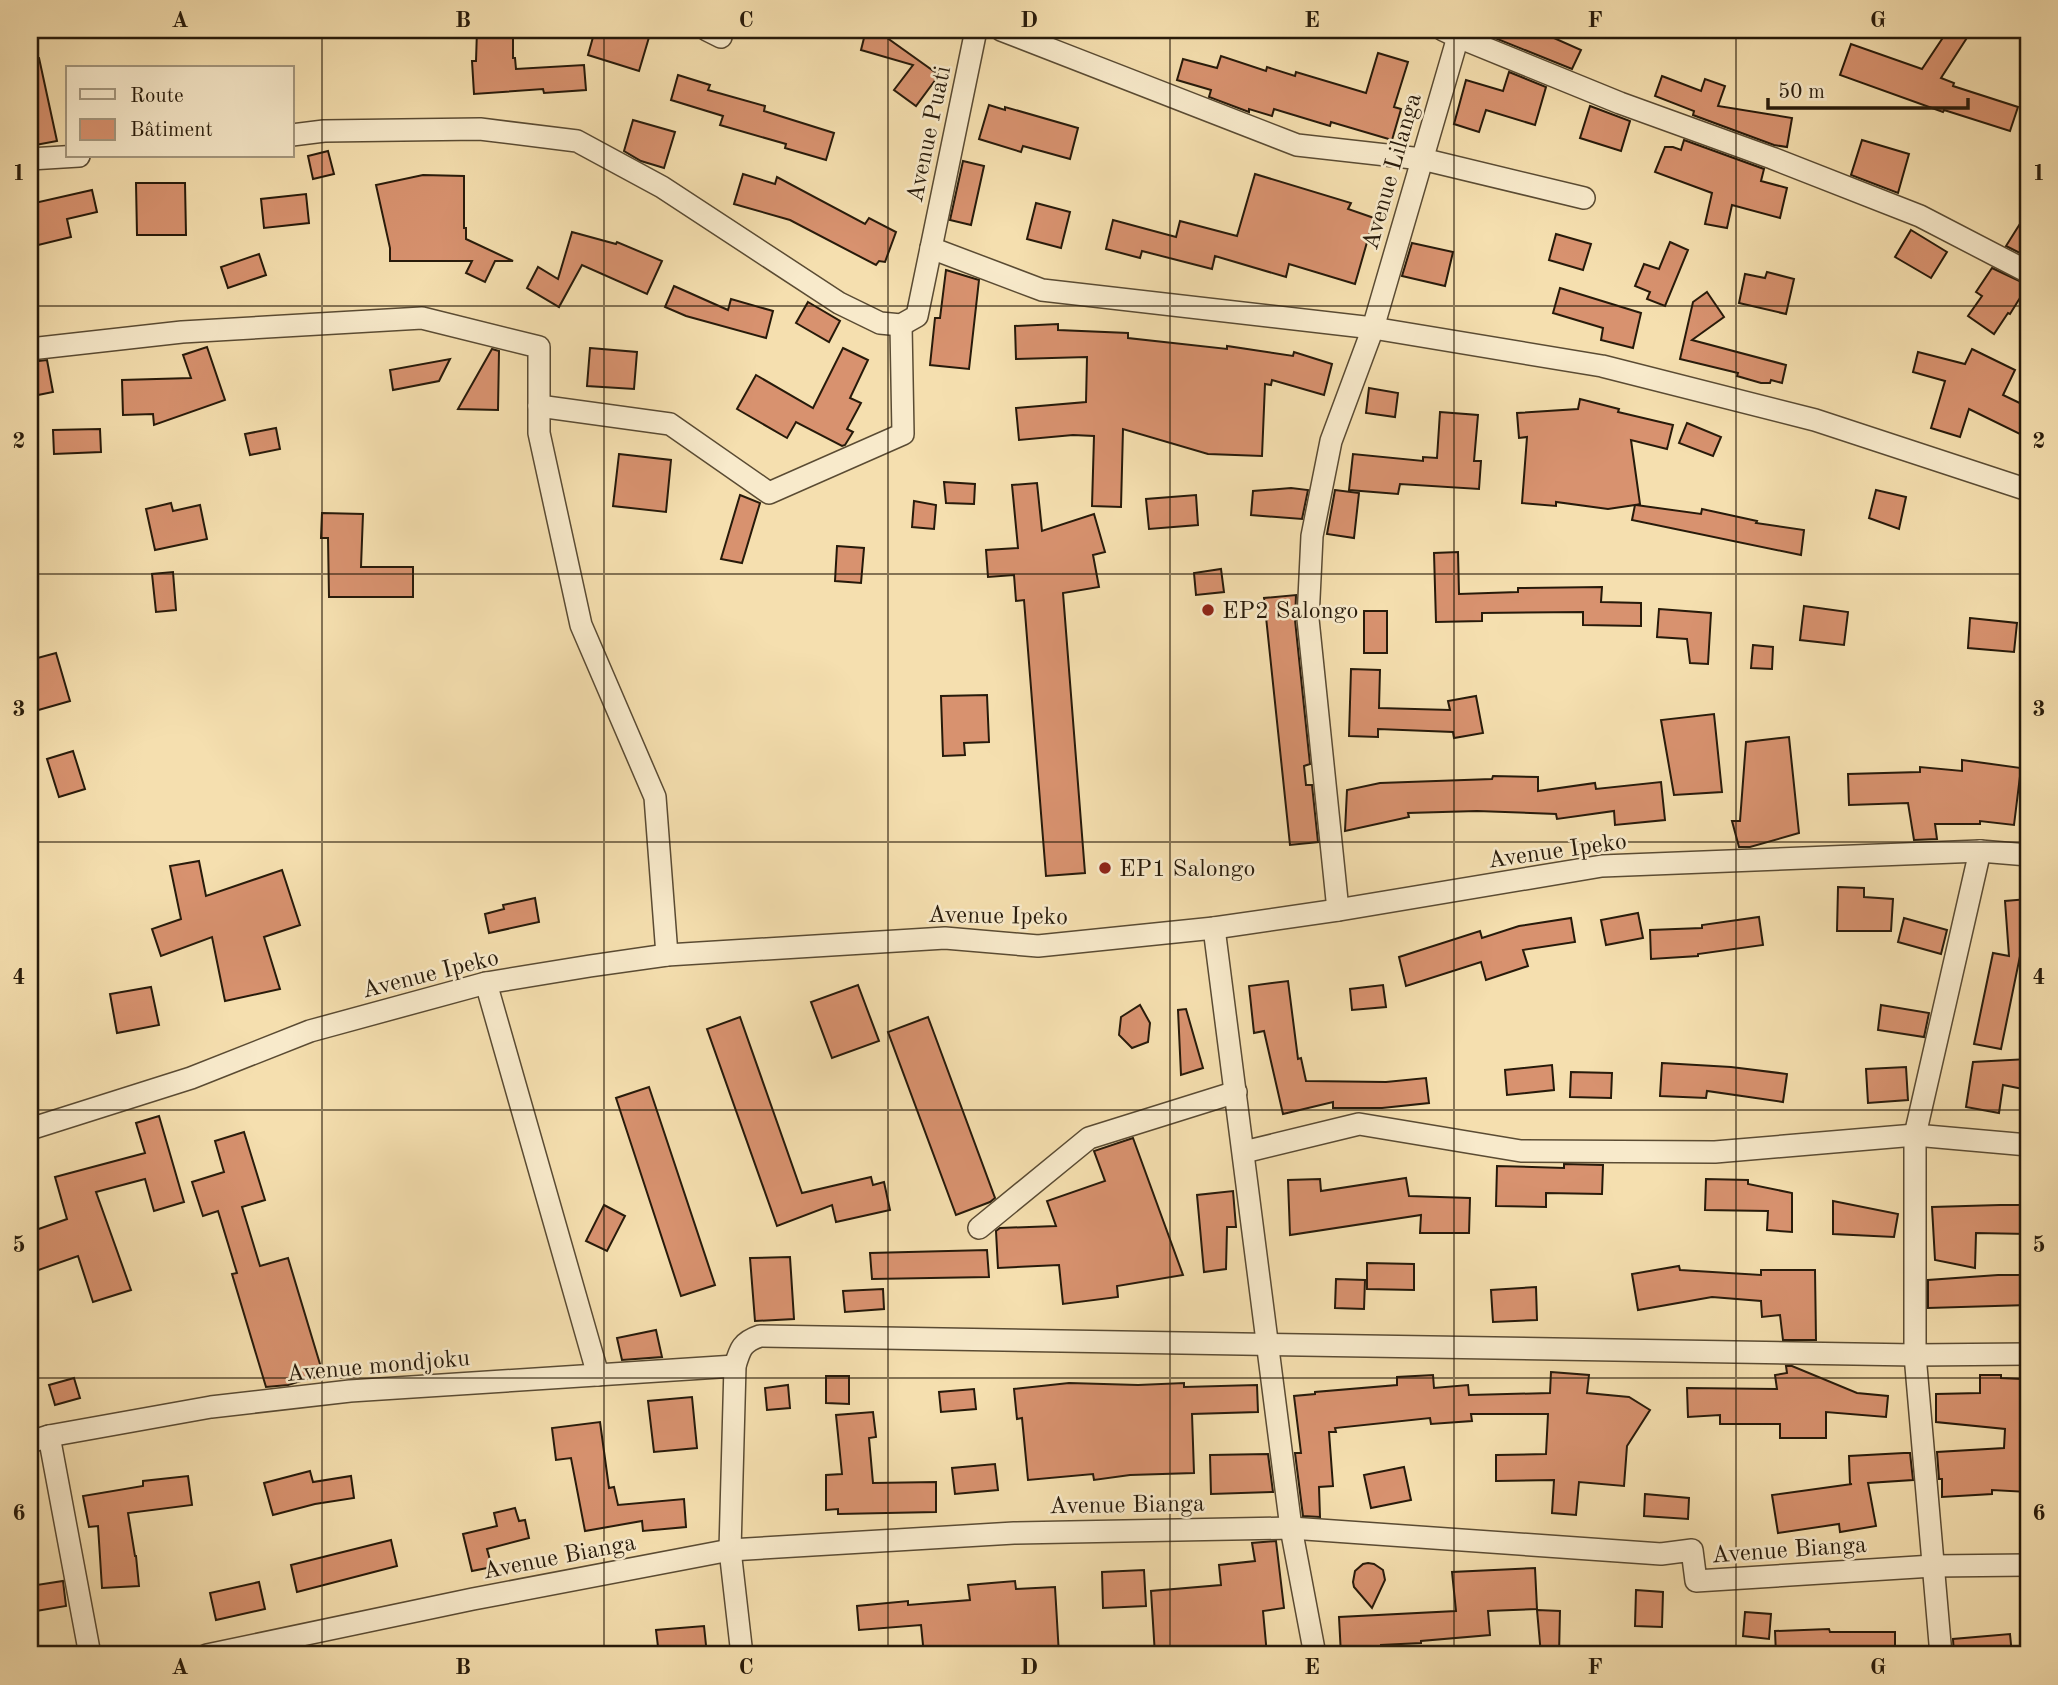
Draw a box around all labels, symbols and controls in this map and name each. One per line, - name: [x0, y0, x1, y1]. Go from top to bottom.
- text: A: [171, 9, 189, 32]
- text: B: [455, 9, 471, 32]
- text: C: [738, 9, 754, 32]
- text: D: [1020, 9, 1038, 32]
- text: E: [1304, 9, 1320, 32]
- text: F: [1587, 9, 1603, 32]
- text: G: [1870, 9, 1886, 32]
- street label: Avenue Puati: [904, 64, 956, 205]
- legend: [66, 66, 294, 158]
- scale bar: [1768, 66, 1967, 110]
- text: 50 m: [1778, 82, 1825, 103]
- text: Route: [130, 86, 184, 107]
- street label: Avenue Lilanga: [1359, 90, 1427, 253]
- text: Bâtiment: [130, 120, 213, 141]
- text: 1: [12, 162, 26, 185]
- text: 1: [2032, 162, 2046, 185]
- text: 2: [12, 430, 26, 453]
- text: 2: [2032, 430, 2046, 453]
- place label: EP2 Salongo: [1222, 600, 1358, 624]
- marker: EP2 Salongo: [1200, 602, 1216, 618]
- text: 3: [12, 698, 26, 721]
- text: 3: [2032, 698, 2046, 721]
- street label: Avenue Ipeko: [1486, 830, 1628, 874]
- place label: EP1 Salongo: [1119, 858, 1255, 882]
- marker: EP1 Salongo: [1097, 860, 1113, 876]
- street label: Avenue Ipeko: [928, 904, 1068, 930]
- street label: Avenue Ipeko: [360, 946, 501, 1004]
- text: 4: [12, 966, 26, 989]
- text: 4: [2032, 966, 2046, 989]
- text: 5: [12, 1234, 26, 1257]
- text: 5: [2032, 1234, 2046, 1257]
- street label: Avenue mondjoku: [285, 1347, 471, 1387]
- street label: Avenue Bianga: [1049, 1493, 1205, 1519]
- text: 6: [12, 1502, 26, 1525]
- text: 6: [2032, 1502, 2046, 1525]
- street label: Avenue Bianga: [481, 1531, 638, 1585]
- street label: Avenue Bianga: [1711, 1534, 1868, 1568]
- text: A: [171, 1656, 189, 1679]
- text: B: [455, 1656, 471, 1679]
- text: C: [738, 1656, 754, 1679]
- text: D: [1020, 1656, 1038, 1679]
- text: E: [1304, 1656, 1320, 1679]
- text: F: [1587, 1656, 1603, 1679]
- text: G: [1870, 1656, 1886, 1679]

